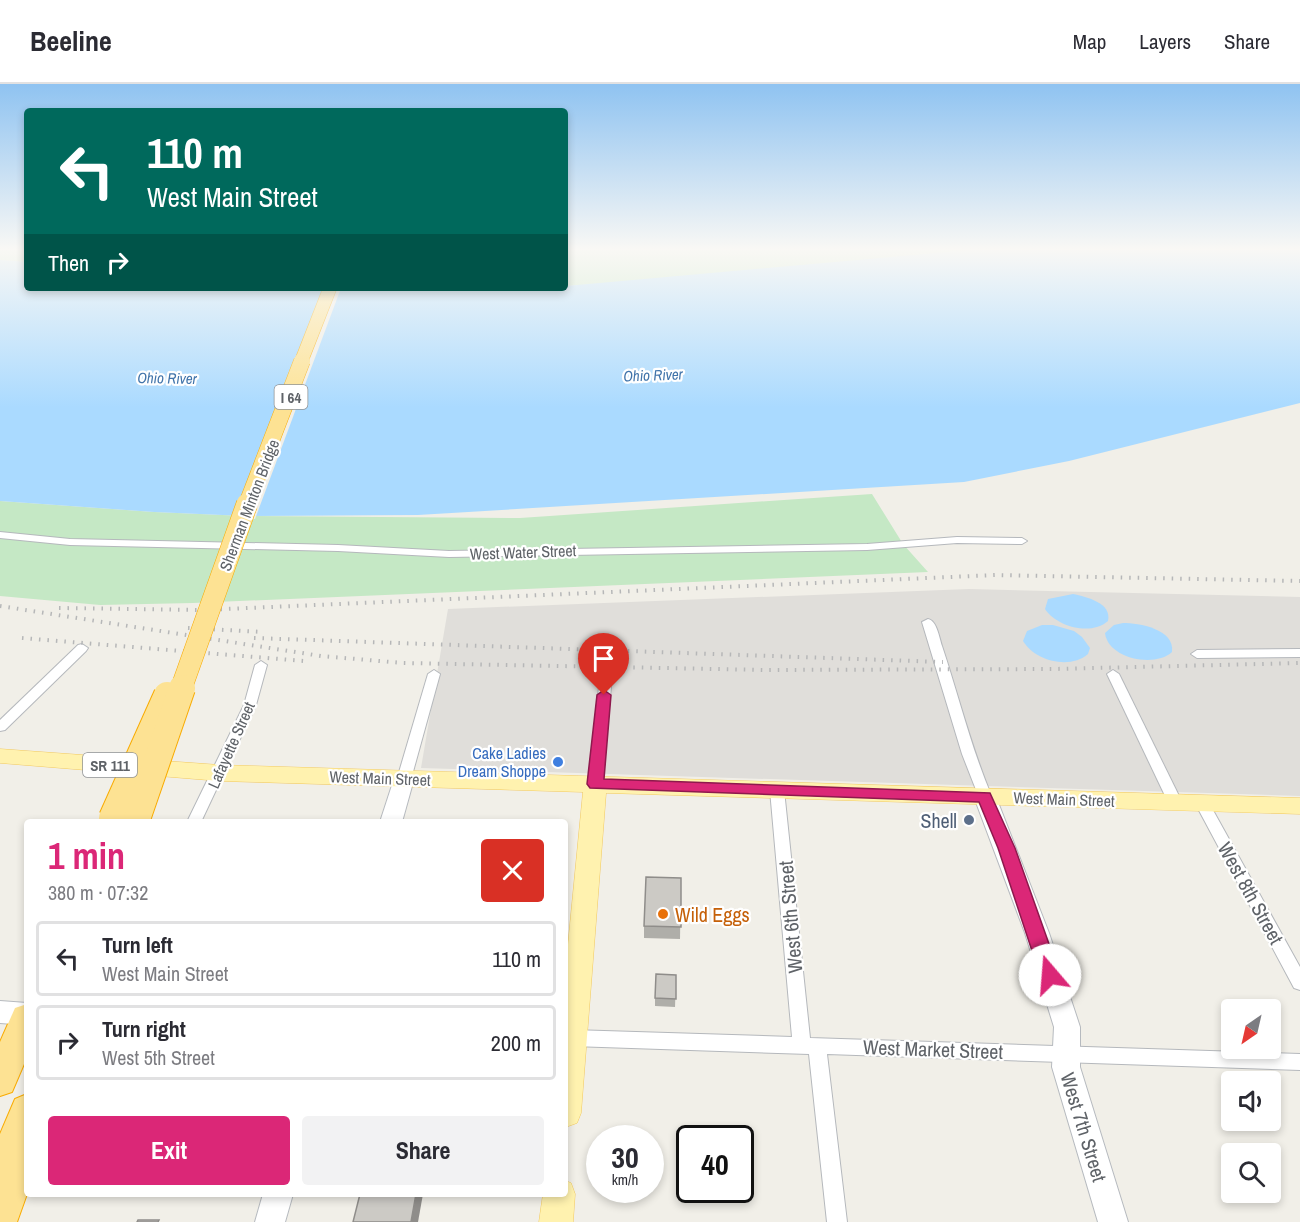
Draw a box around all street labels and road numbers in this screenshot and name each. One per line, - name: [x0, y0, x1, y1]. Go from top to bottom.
- road number: I 64: [274, 385, 308, 409]
- street label: Sherman Minton Bridge: [214, 436, 284, 574]
- street label: West Water Street: [469, 539, 577, 565]
- street label: Lafayette Street: [202, 698, 260, 792]
- road number: SR 111: [83, 753, 137, 777]
- street label: West Main Street: [329, 765, 431, 791]
- street label: West Main Street: [1013, 786, 1115, 812]
- street label: West 8th Street: [1212, 837, 1290, 949]
- street label: West 6th Street: [772, 859, 808, 974]
- street label: West Market Street: [863, 1033, 1004, 1065]
- street label: West 7th Street: [1055, 1069, 1114, 1185]

